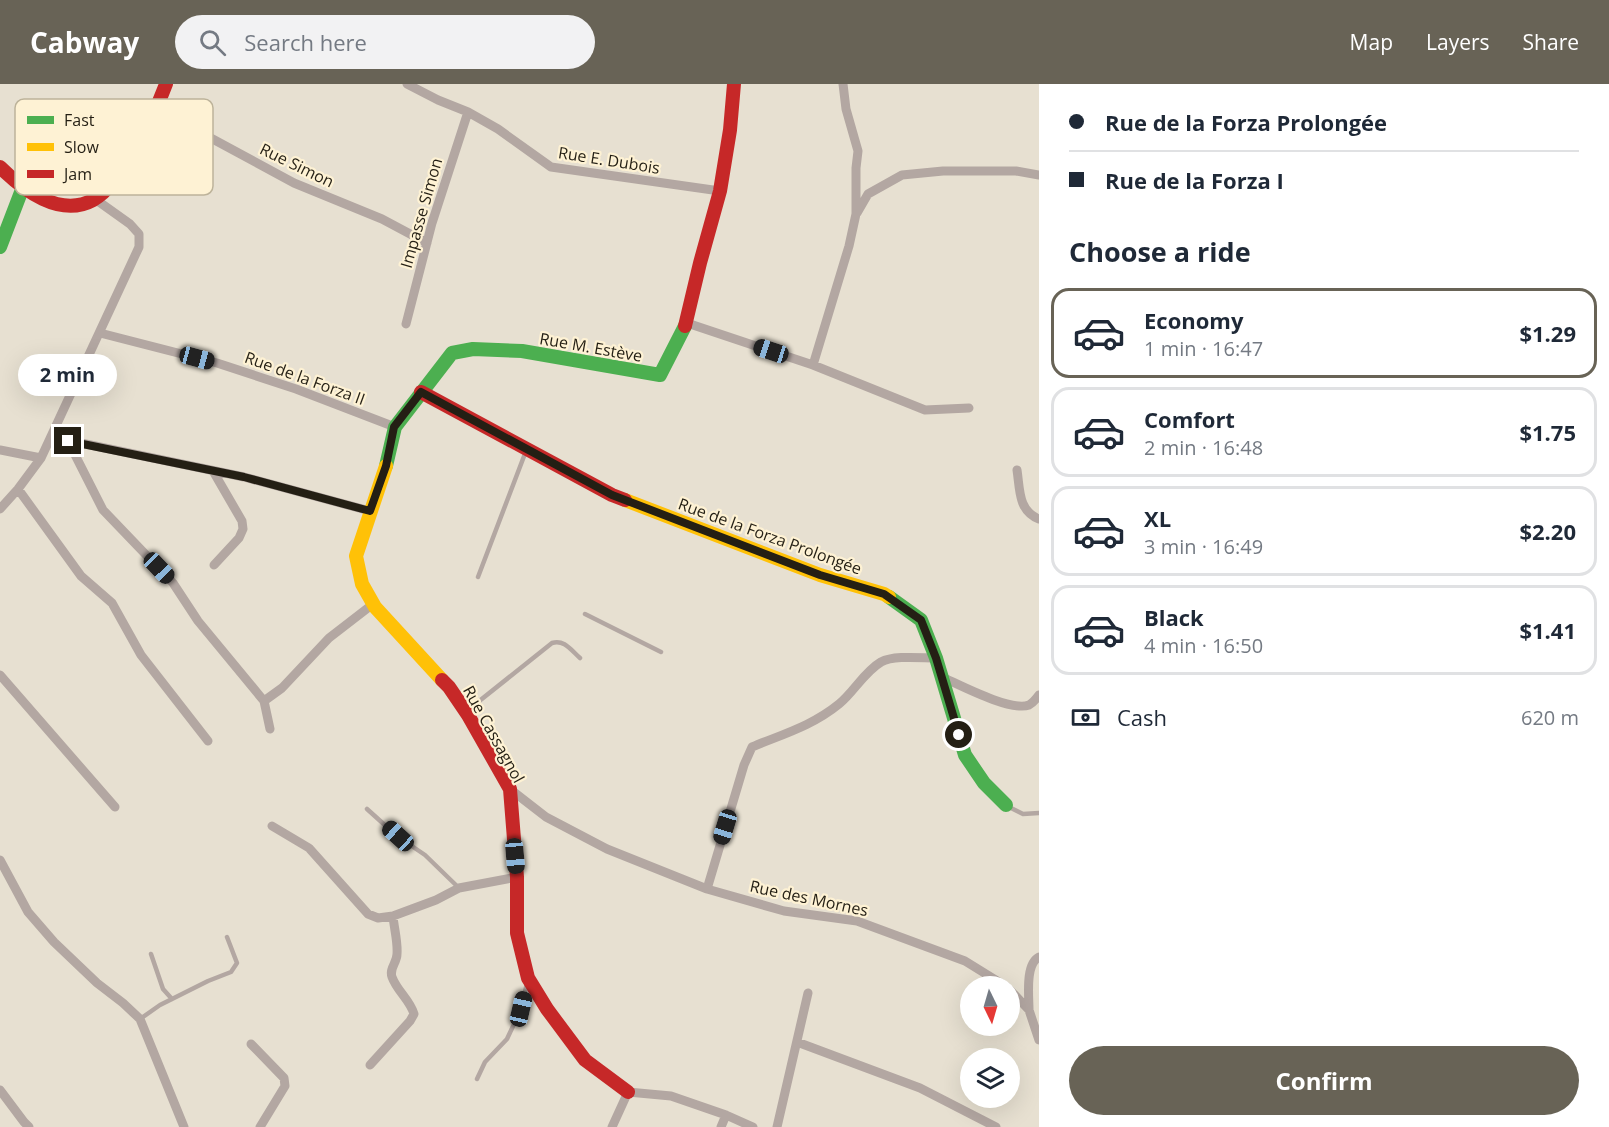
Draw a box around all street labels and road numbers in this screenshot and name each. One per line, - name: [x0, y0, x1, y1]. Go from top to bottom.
- street label: Rue Simon: [256, 138, 338, 192]
- street label: Rue E. Dubois: [557, 141, 661, 179]
- street label: Impasse Simon: [395, 155, 447, 271]
- street label: Rue M. Estève: [538, 327, 644, 367]
- street label: Rue de la Forza II: [242, 346, 368, 410]
- street label: Rue de la Forza Prolongée: [675, 493, 865, 579]
- street label: Rue Cassagnol: [458, 681, 530, 787]
- street label: Rue des Mornes: [748, 875, 870, 921]

